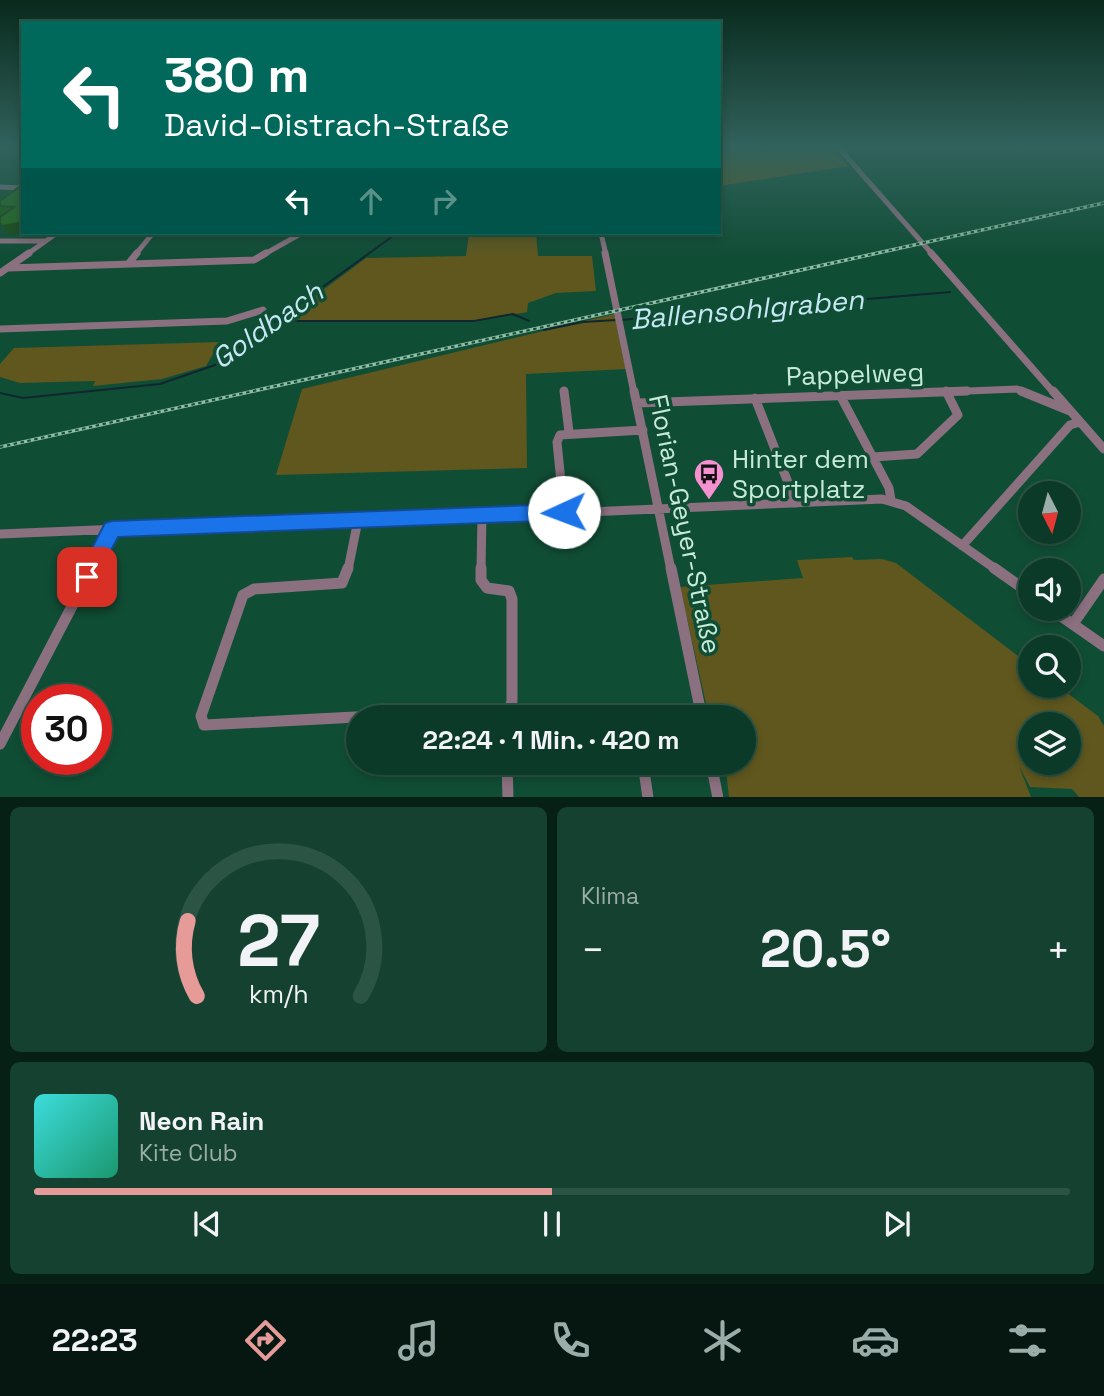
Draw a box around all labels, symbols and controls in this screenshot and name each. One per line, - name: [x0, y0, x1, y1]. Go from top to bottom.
- text: 380 m: [164, 44, 309, 106]
- icon: left: [49, 49, 140, 140]
- text: David-Oistrach-Straße: [164, 105, 510, 145]
- icon: left: [279, 182, 317, 220]
- icon: ahead: [352, 182, 390, 220]
- icon: right: [425, 182, 463, 220]
- water label: Goldbach: [204, 273, 331, 377]
- water label: Ballensohlgraben: [629, 281, 866, 337]
- street label: Pappelweg: [785, 355, 925, 393]
- street label: Florian-Geyer-Straße: [641, 391, 729, 657]
- place label: Hinter dem Sportplatz: [732, 442, 869, 506]
- bus stop icon: Hinter dem Sportplatz: [692, 457, 726, 501]
- position arrow: [527, 475, 601, 549]
- north arrow: [1018, 481, 1082, 544]
- map controls: [1018, 481, 1081, 775]
- pin: [57, 547, 117, 607]
- icon: arrive: [68, 558, 106, 596]
- button: sound: [1018, 558, 1081, 621]
- button: search: [1018, 635, 1081, 698]
- speed limit sign: 30: [21, 684, 112, 775]
- button: layers: [1018, 712, 1081, 775]
- text: 22:24 · 1 Min. · 420 m: [423, 723, 679, 757]
- text: Klima: [581, 881, 639, 911]
- text: 27: [237, 894, 320, 987]
- text: 20.5°: [760, 916, 891, 982]
- text: −: [581, 926, 605, 974]
- text: +: [1046, 926, 1070, 974]
- text: km/h: [249, 977, 308, 1009]
- text: Neon Rain: [139, 1104, 264, 1138]
- text: Kite Club: [139, 1138, 238, 1168]
- icon: previous: [188, 1205, 226, 1243]
- icon: pause: [533, 1205, 571, 1243]
- icon: next: [878, 1205, 916, 1243]
- icon: directions: [241, 1316, 290, 1365]
- icon: music: [394, 1316, 443, 1365]
- icon: phone: [546, 1316, 595, 1365]
- icon: climate: [698, 1316, 747, 1365]
- icon: car: [851, 1316, 900, 1365]
- icon: filters: [1003, 1316, 1052, 1365]
- text: 22:23: [52, 1320, 138, 1360]

